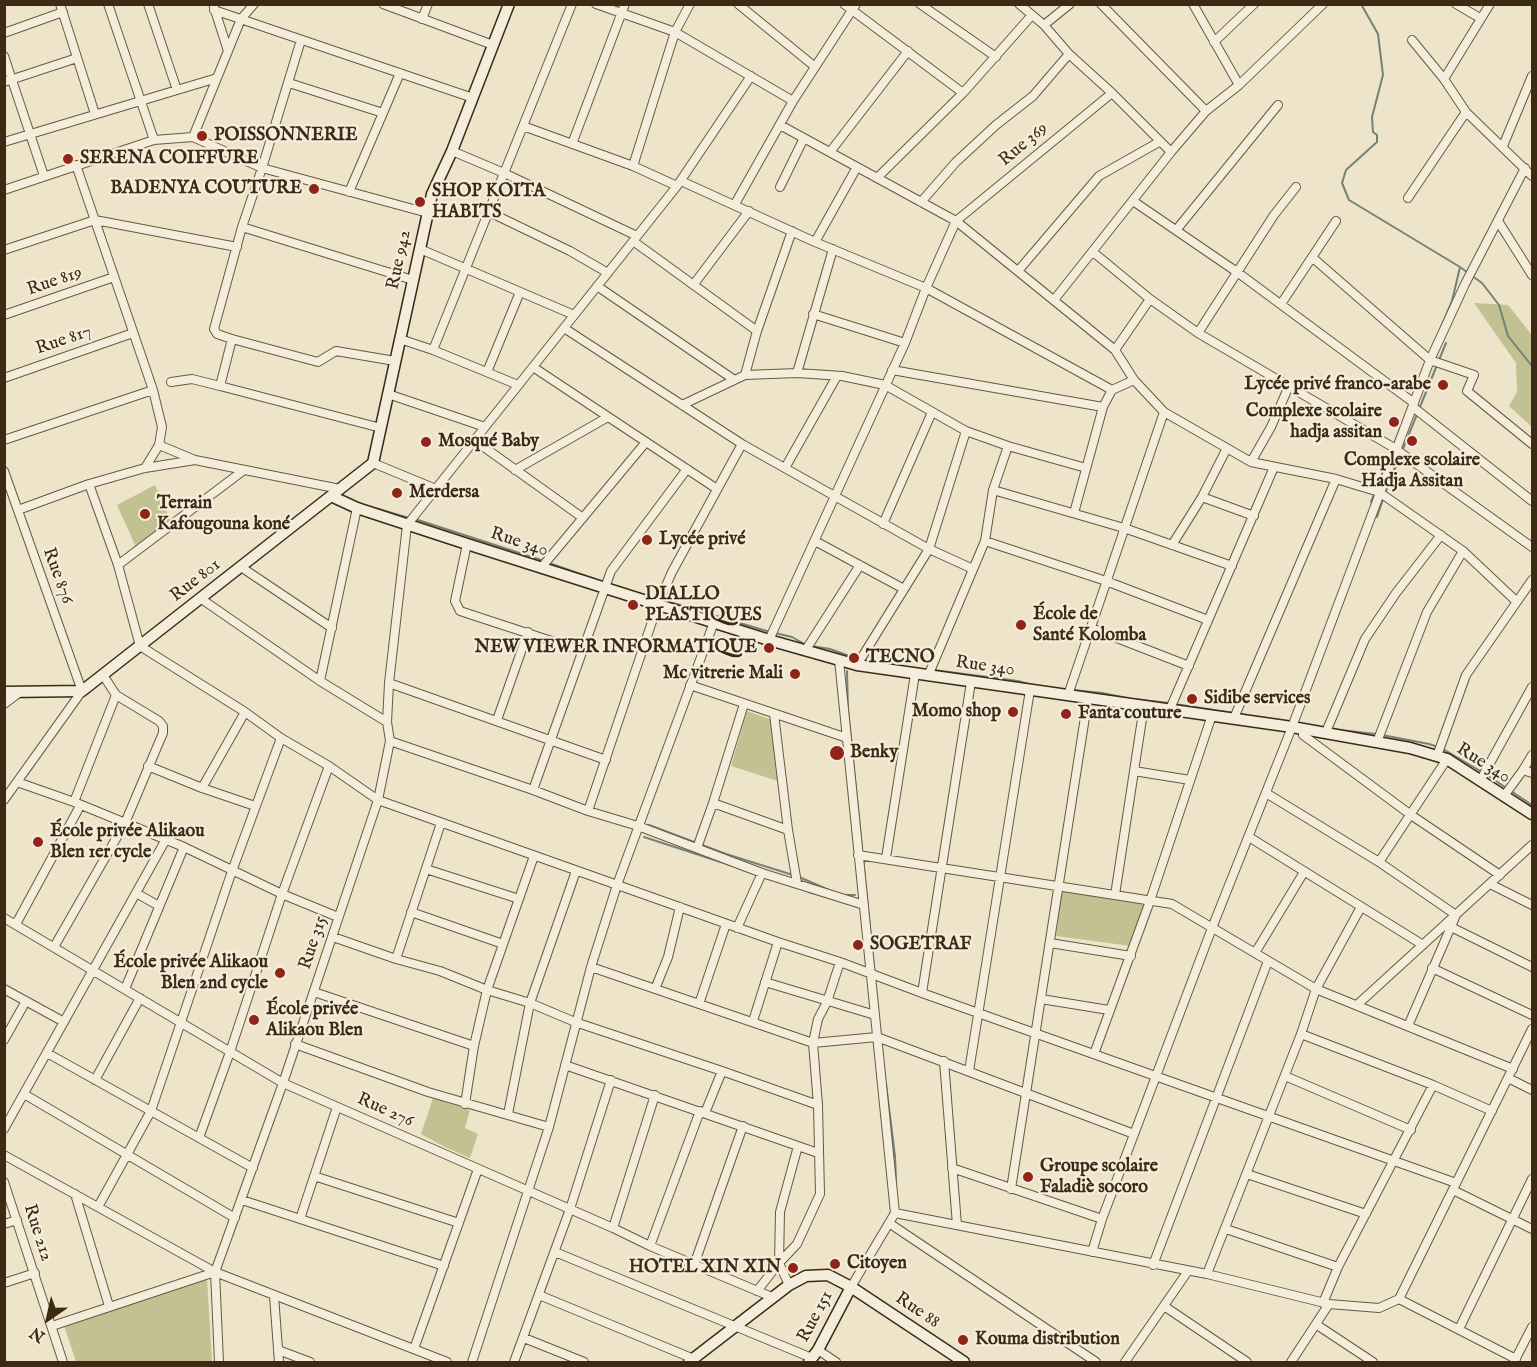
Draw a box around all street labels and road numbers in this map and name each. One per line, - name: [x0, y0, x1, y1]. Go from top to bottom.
- street label: Rue 369: [995, 118, 1053, 172]
- street label: Rue 942: [383, 228, 417, 292]
- street label: Rue 819: [25, 263, 85, 301]
- street label: Rue 817: [33, 321, 95, 361]
- street label: Rue 340: [487, 524, 551, 562]
- street label: Rue 876: [37, 545, 77, 607]
- street label: Rue 801: [167, 555, 225, 607]
- street label: Rue 340: [954, 652, 1016, 682]
- street label: Rue 340: [1452, 739, 1514, 789]
- street label: Rue 315: [295, 913, 333, 973]
- street label: Rue 276: [353, 1089, 417, 1133]
- street label: Rue 212: [18, 1202, 56, 1264]
- street label: Rue 151: [794, 1288, 838, 1346]
- street label: Rue 88: [891, 1288, 943, 1334]

